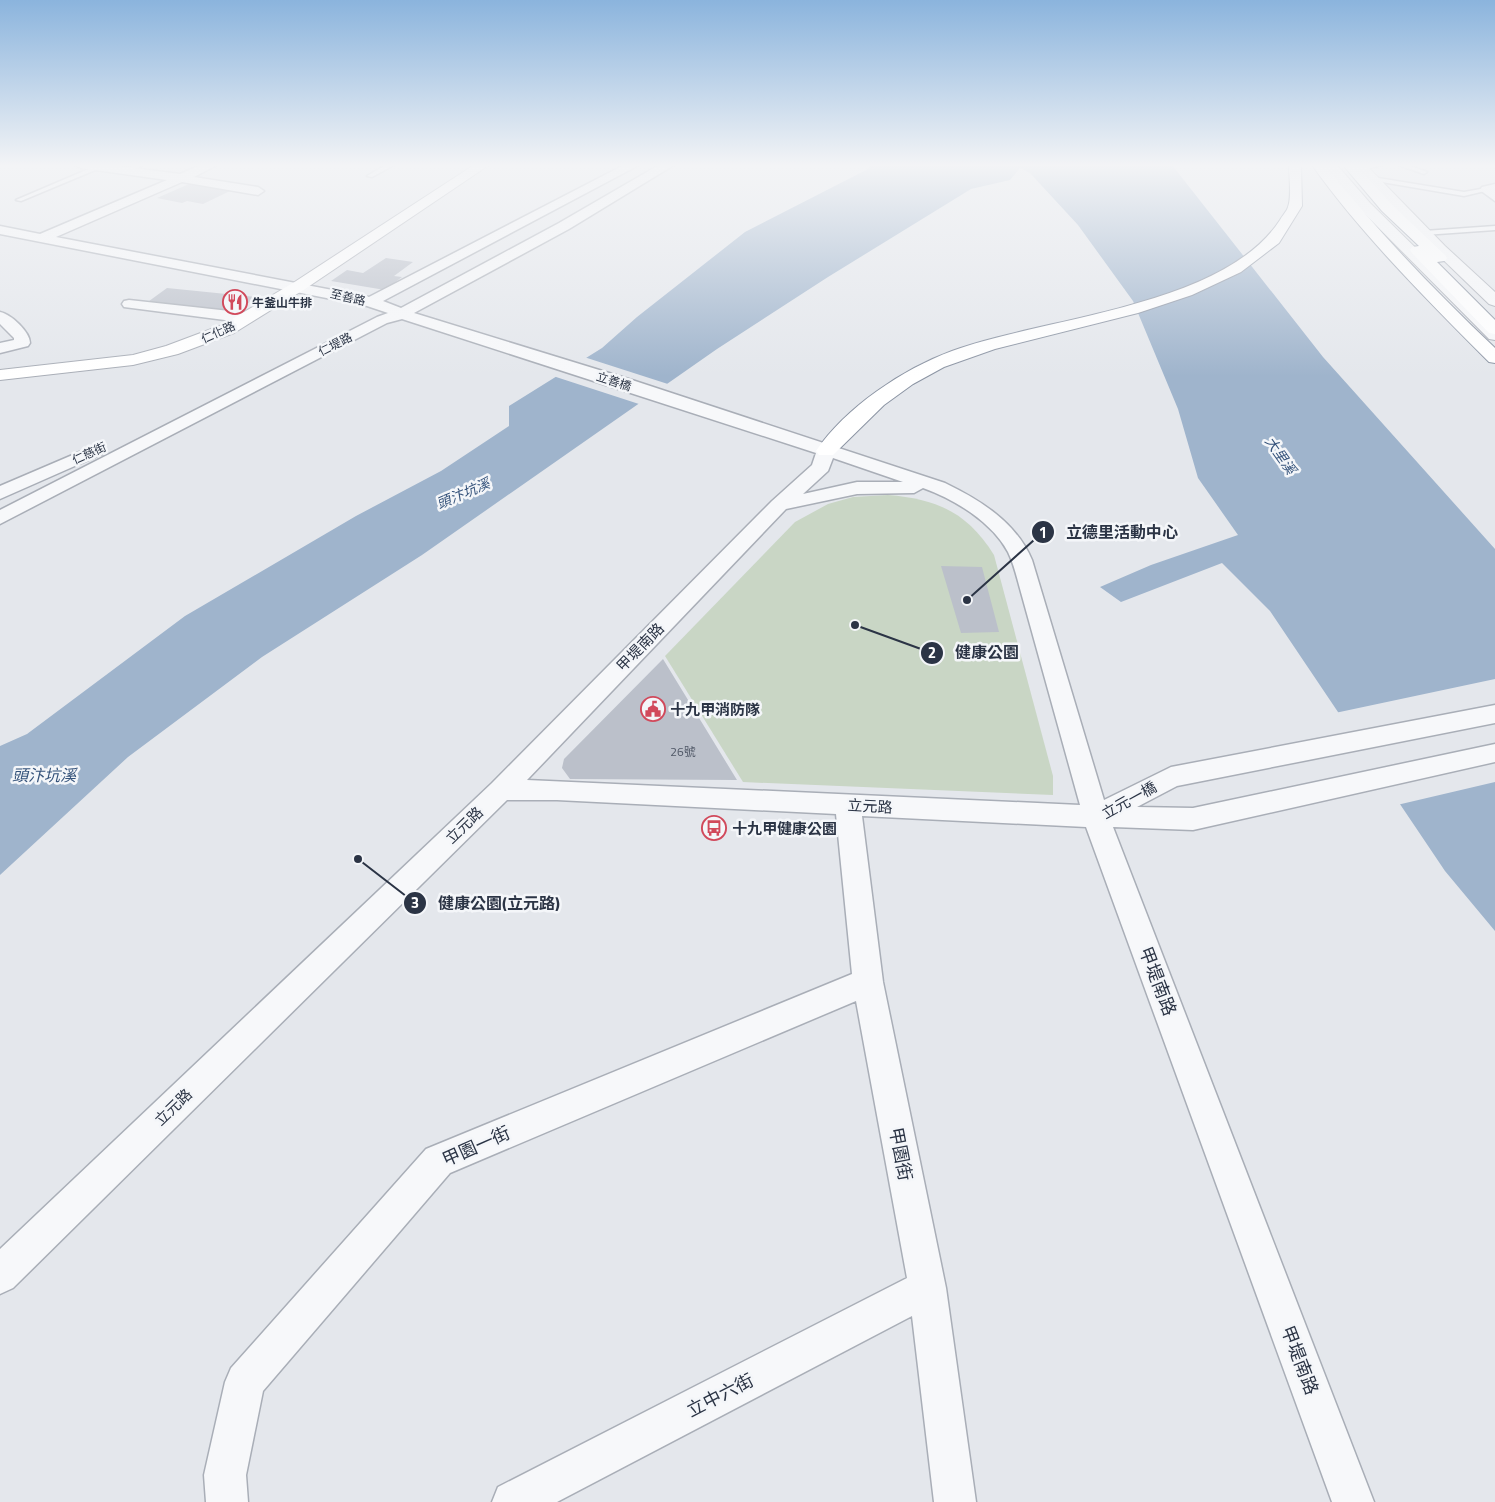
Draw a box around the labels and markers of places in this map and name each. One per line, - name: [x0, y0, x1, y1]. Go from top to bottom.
- restaurant icon: 牛釜山牛排: [222, 289, 248, 315]
- place label: 牛釜山牛排: [252, 293, 312, 312]
- callout: 立德里活動中心: [1031, 517, 1188, 548]
- callout: 健康公園: [920, 637, 1029, 668]
- public building icon: 十九甲消防隊: [640, 696, 666, 722]
- place label: 十九甲消防隊: [670, 698, 760, 721]
- bus stop icon: 十九甲健康公園: [701, 815, 727, 841]
- place label: 十九甲健康公園: [732, 817, 837, 840]
- callout: 健康公園(立元路): [403, 888, 570, 919]

